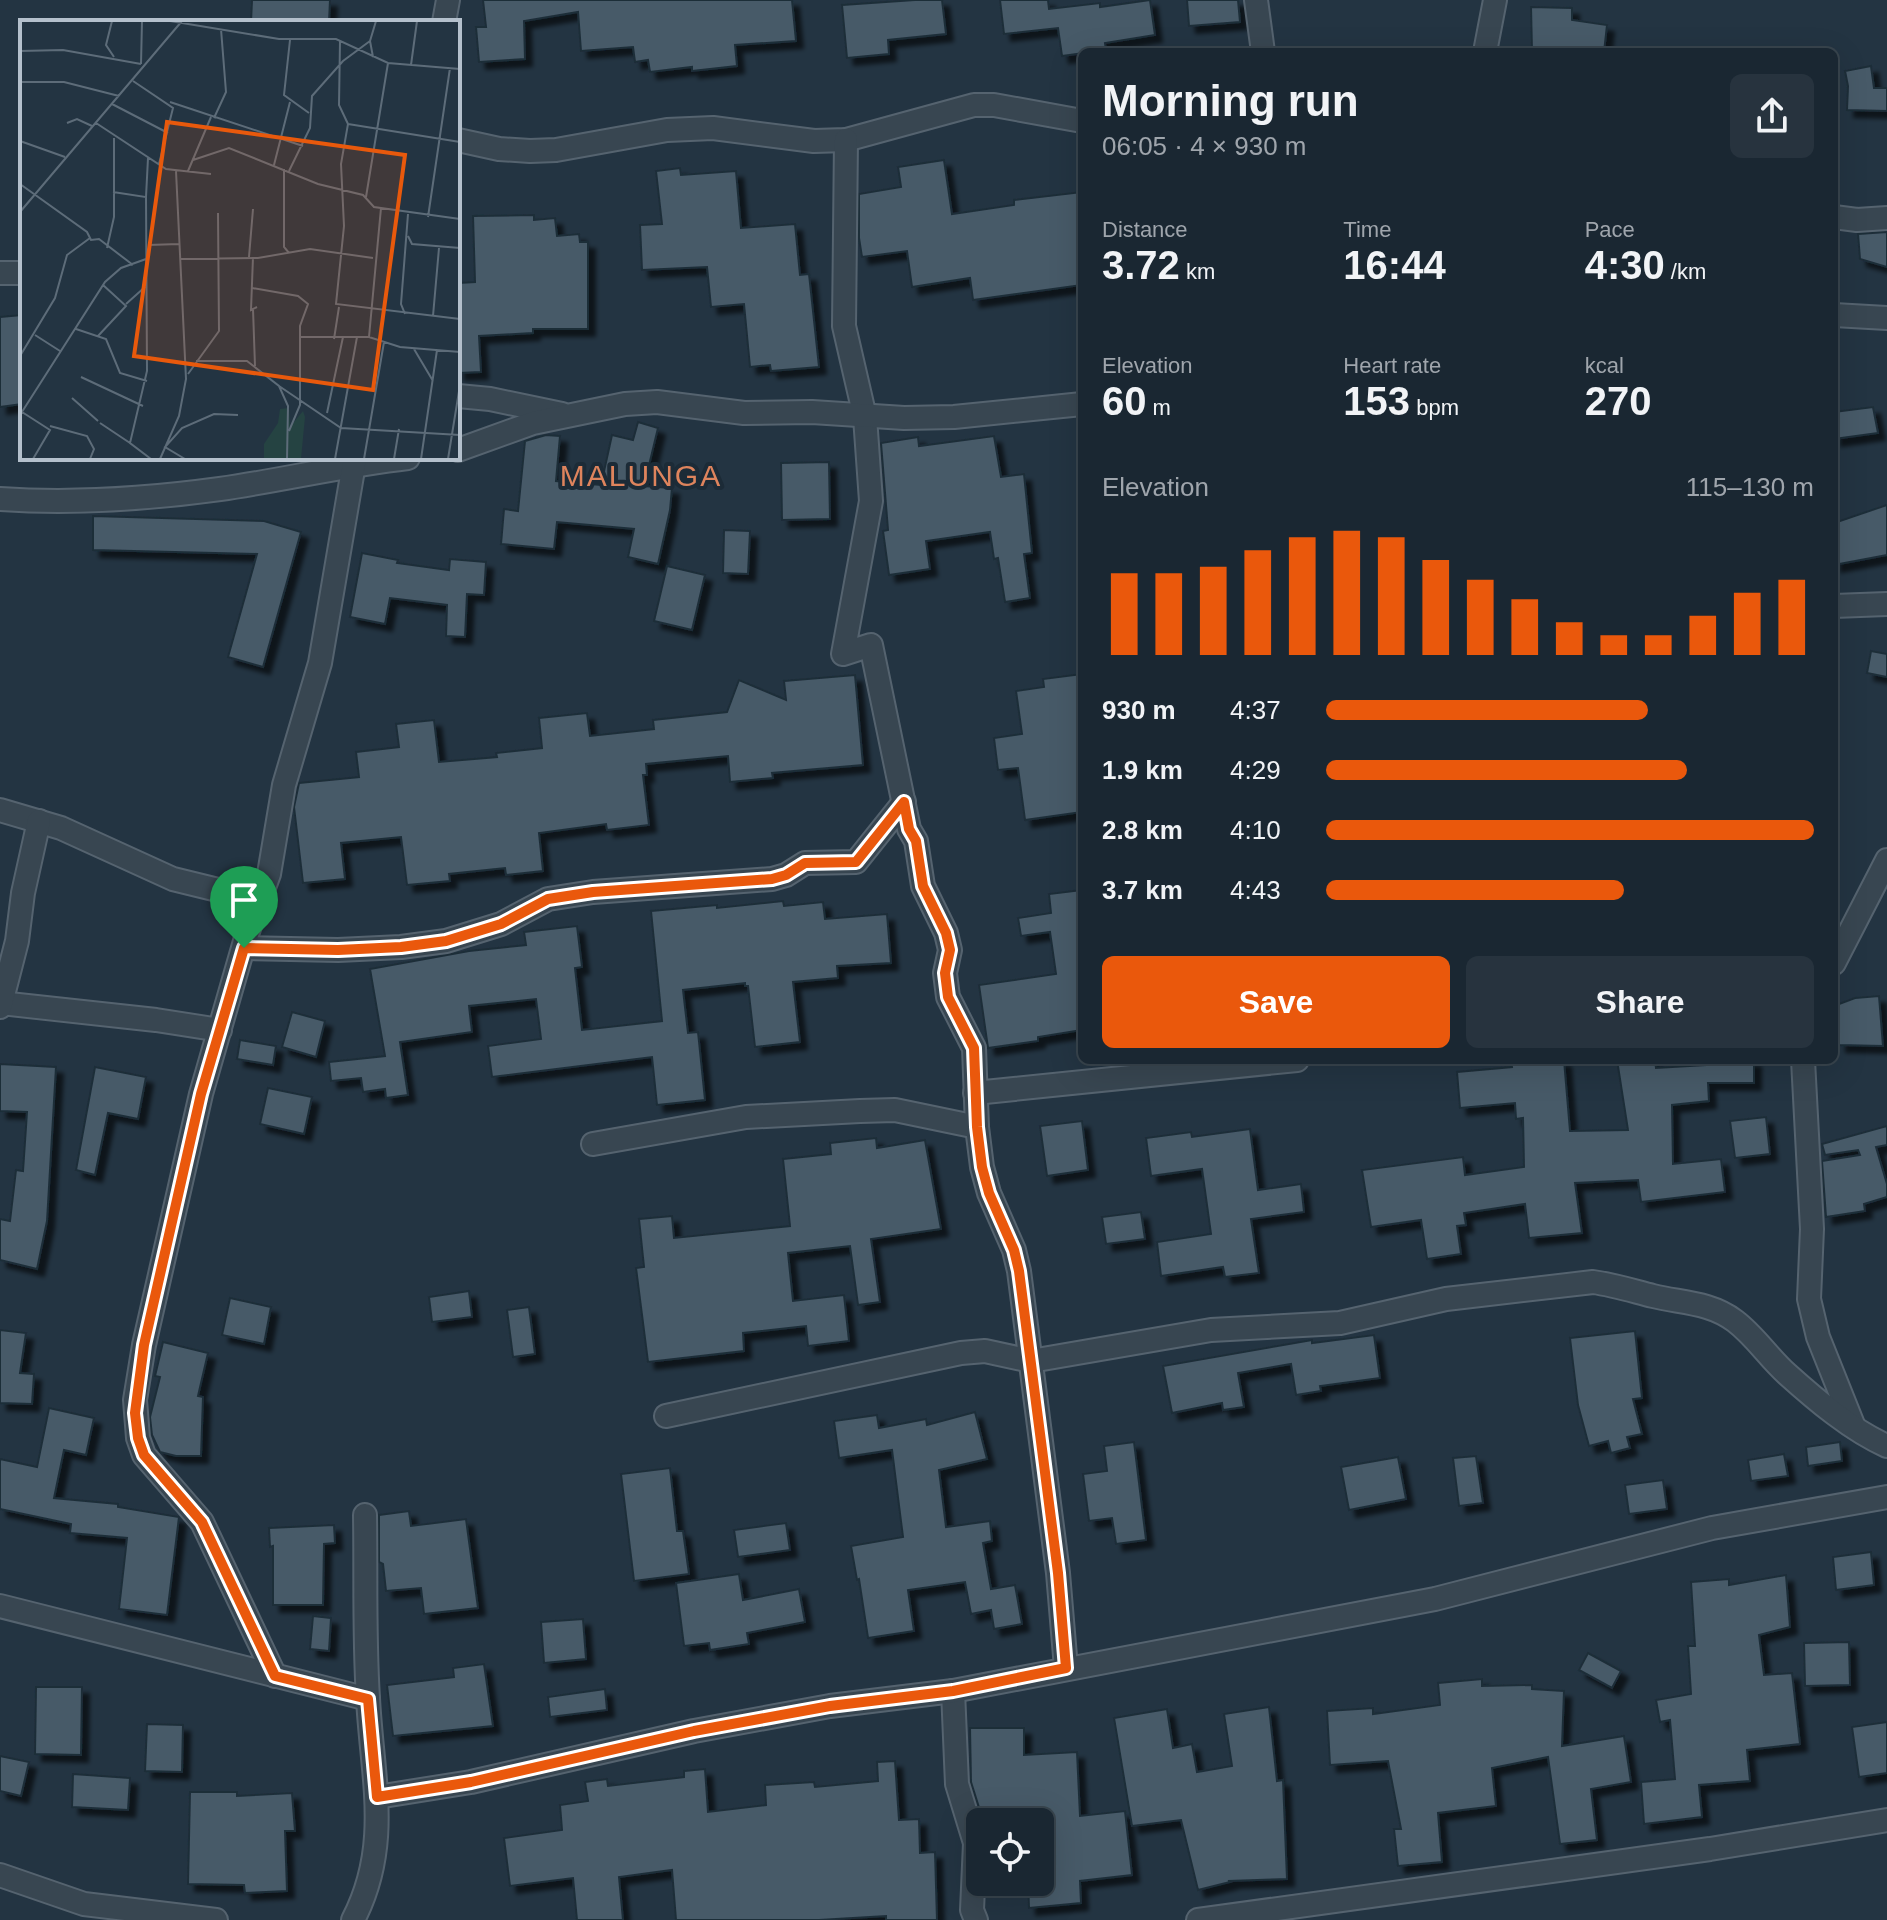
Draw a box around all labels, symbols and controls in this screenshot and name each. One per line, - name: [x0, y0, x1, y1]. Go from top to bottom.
- inset map: [20, 20, 460, 460]
- button: share: [1730, 74, 1814, 158]
- text: Morning run: [1102, 76, 1359, 125]
- text: 06:05 · 4 × 930 m: [1102, 131, 1307, 161]
- text: Distance: [1102, 217, 1188, 242]
- text: Time: [1343, 217, 1391, 242]
- text: Pace: [1585, 217, 1635, 242]
- text: 3.72: [1102, 243, 1180, 287]
- text: 16:44: [1343, 243, 1446, 287]
- text: 4:30: [1585, 243, 1665, 287]
- text: km: [1180, 259, 1215, 284]
- text: /km: [1665, 259, 1706, 284]
- text: Elevation: [1102, 353, 1193, 378]
- text: Heart rate: [1343, 353, 1441, 378]
- text: kcal: [1585, 353, 1624, 378]
- text: 60: [1102, 379, 1147, 423]
- text: 153: [1343, 379, 1410, 423]
- text: 270: [1585, 379, 1651, 423]
- text: m: [1147, 395, 1171, 420]
- text: bpm: [1410, 395, 1459, 420]
- district label: MALUNGA: [560, 459, 722, 492]
- text: Elevation: [1102, 472, 1209, 502]
- text: 115–130 m: [1686, 472, 1814, 502]
- text: 930 m: [1102, 695, 1176, 725]
- text: 4:37: [1230, 695, 1281, 725]
- text: 1.9 km: [1102, 755, 1183, 785]
- text: 4:29: [1230, 755, 1281, 785]
- text: 2.8 km: [1102, 815, 1183, 845]
- text: 4:10: [1230, 815, 1281, 845]
- pin: [210, 866, 278, 948]
- text: 3.7 km: [1102, 875, 1183, 905]
- text: 4:43: [1230, 875, 1281, 905]
- icon: arrive: [222, 878, 266, 922]
- button: Save: [1102, 956, 1450, 1048]
- button: Share: [1466, 956, 1814, 1048]
- map controls: [966, 1808, 1054, 1896]
- button: locate: [966, 1808, 1054, 1896]

